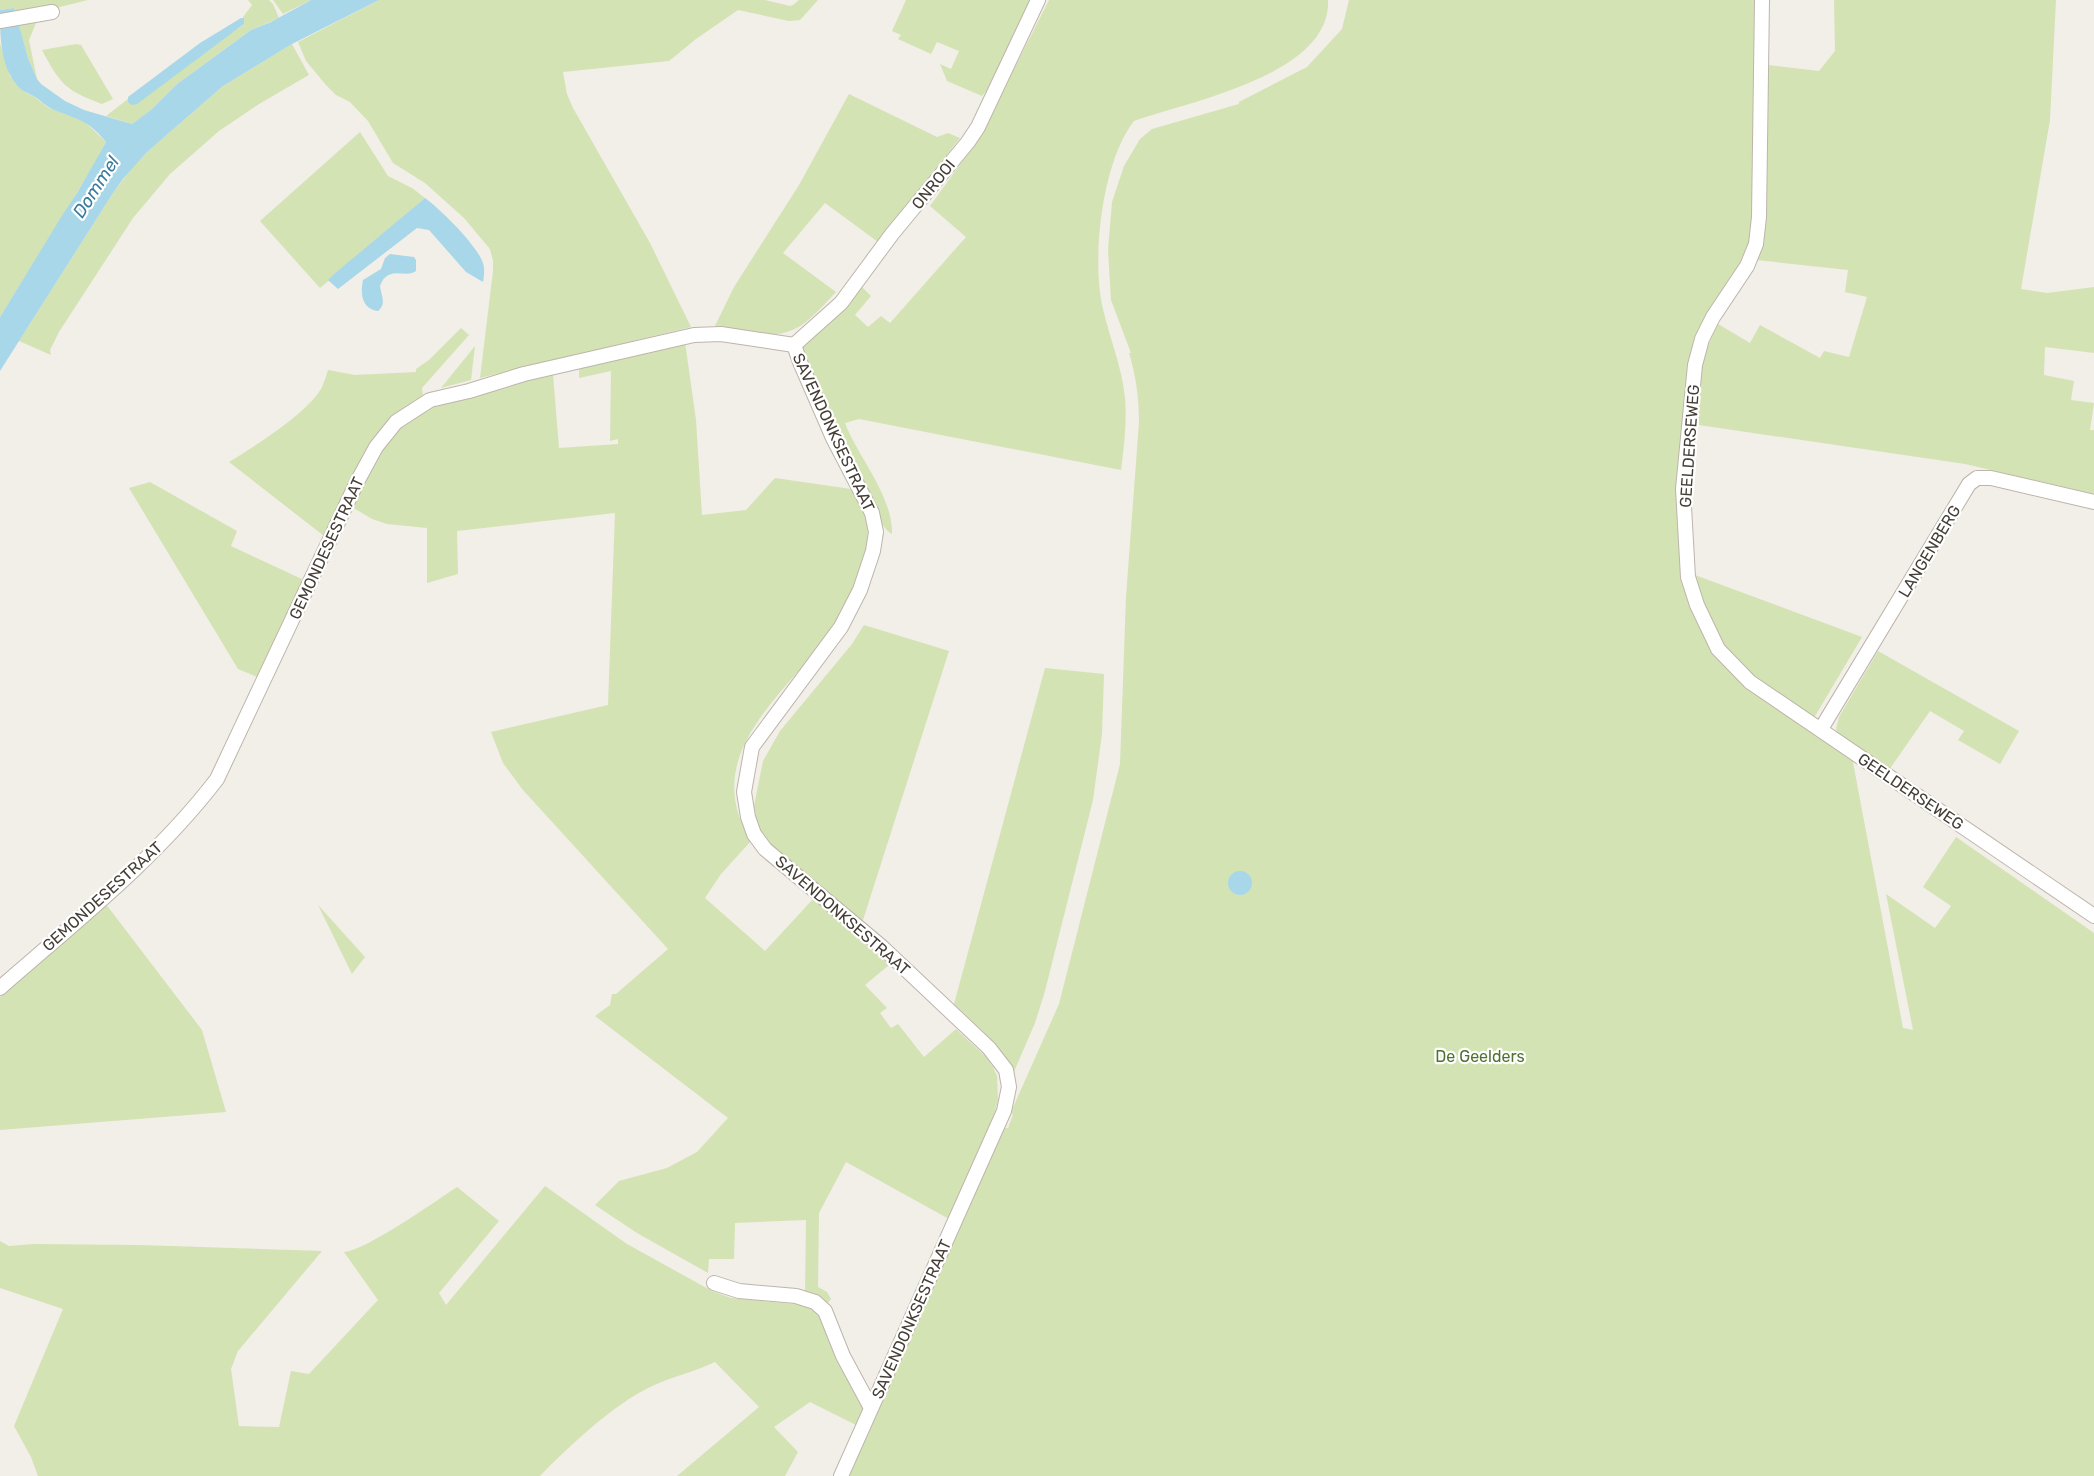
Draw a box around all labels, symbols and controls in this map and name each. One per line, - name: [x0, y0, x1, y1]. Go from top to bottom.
- water label: Dommel: [68, 151, 124, 222]
- street label: ONROOI: [908, 156, 959, 213]
- street label: SAVENDONKSESTRAAT: [789, 350, 879, 514]
- street label: GEELDERSEWEG: [1676, 384, 1703, 508]
- street label: GEMONDESESTRAAT: [285, 474, 368, 622]
- street label: LANGENBERG: [1894, 502, 1964, 601]
- street label: GEELDERSEWEG: [1854, 749, 1967, 834]
- street label: GEMONDESESTRAAT: [38, 838, 166, 955]
- street label: SAVENDONKSESTRAAT: [771, 852, 914, 979]
- park label: De Geelders: [1435, 1047, 1525, 1066]
- street label: SAVENDONKSESTRAAT: [868, 1237, 955, 1402]

